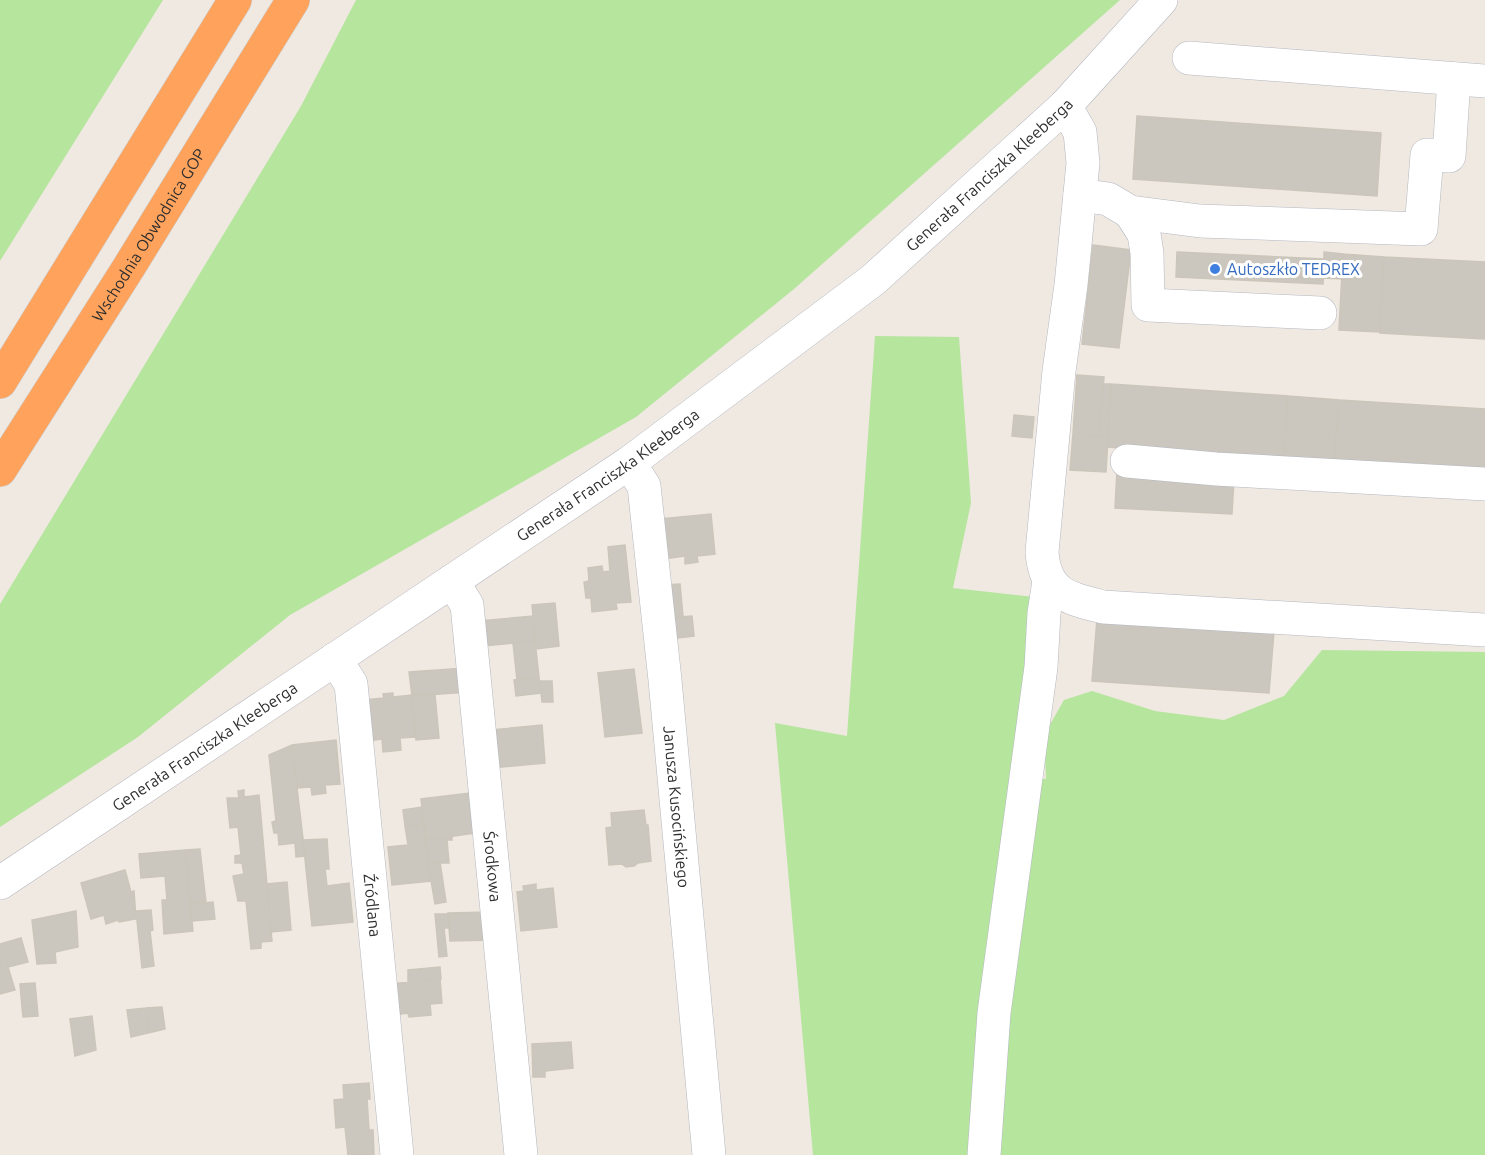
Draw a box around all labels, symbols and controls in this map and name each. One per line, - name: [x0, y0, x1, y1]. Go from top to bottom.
- street label: Generała Franciszka Kleeberga: [902, 95, 1076, 255]
- street label: Wschodnia Obwodnica GOP: [88, 145, 209, 324]
- place label: Autoszkło TEDREX: [1227, 260, 1360, 278]
- marker: Autoszkło TEDREX: [1208, 262, 1222, 276]
- street label: Generała Franciszka Kleeberga: [513, 405, 702, 545]
- street label: Generała Franciszka Kleeberga: [109, 678, 300, 815]
- street label: Janusza Kusocińskiego: [660, 725, 693, 889]
- street label: Środkowa: [480, 830, 505, 903]
- street label: Źródlana: [361, 872, 385, 938]

